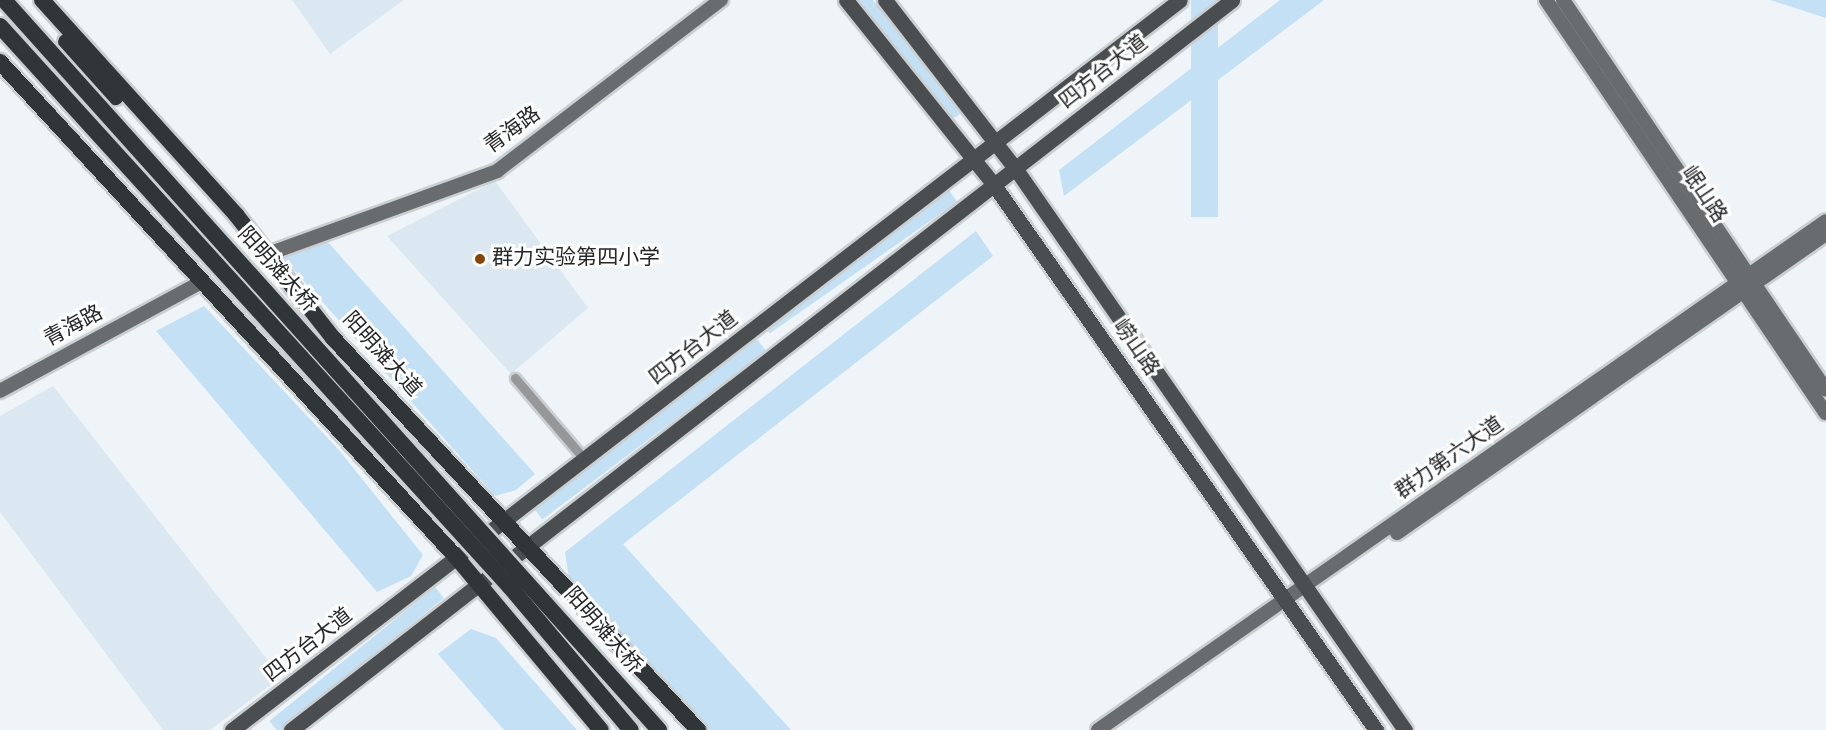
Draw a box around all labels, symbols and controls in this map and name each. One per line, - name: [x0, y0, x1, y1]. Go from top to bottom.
- street label: 四方台大道: [1055, 31, 1153, 115]
- street label: 青海路: [480, 102, 546, 160]
- street label: 岷山路: [1675, 162, 1731, 228]
- street label: 阳明滩大桥: [232, 223, 320, 317]
- place label: 群力实验第四小学: [492, 246, 660, 272]
- marker: 群力实验第四小学: [473, 252, 487, 266]
- street label: 青海路: [40, 301, 108, 353]
- street label: 四方台大道: [645, 307, 743, 391]
- street label: 阳明滩大道: [337, 308, 425, 402]
- street label: 崂山路: [1107, 315, 1163, 381]
- street label: 群力第六大道: [1391, 413, 1509, 505]
- street label: 阳明滩大桥: [558, 583, 646, 679]
- street label: 四方台大道: [260, 604, 358, 688]

